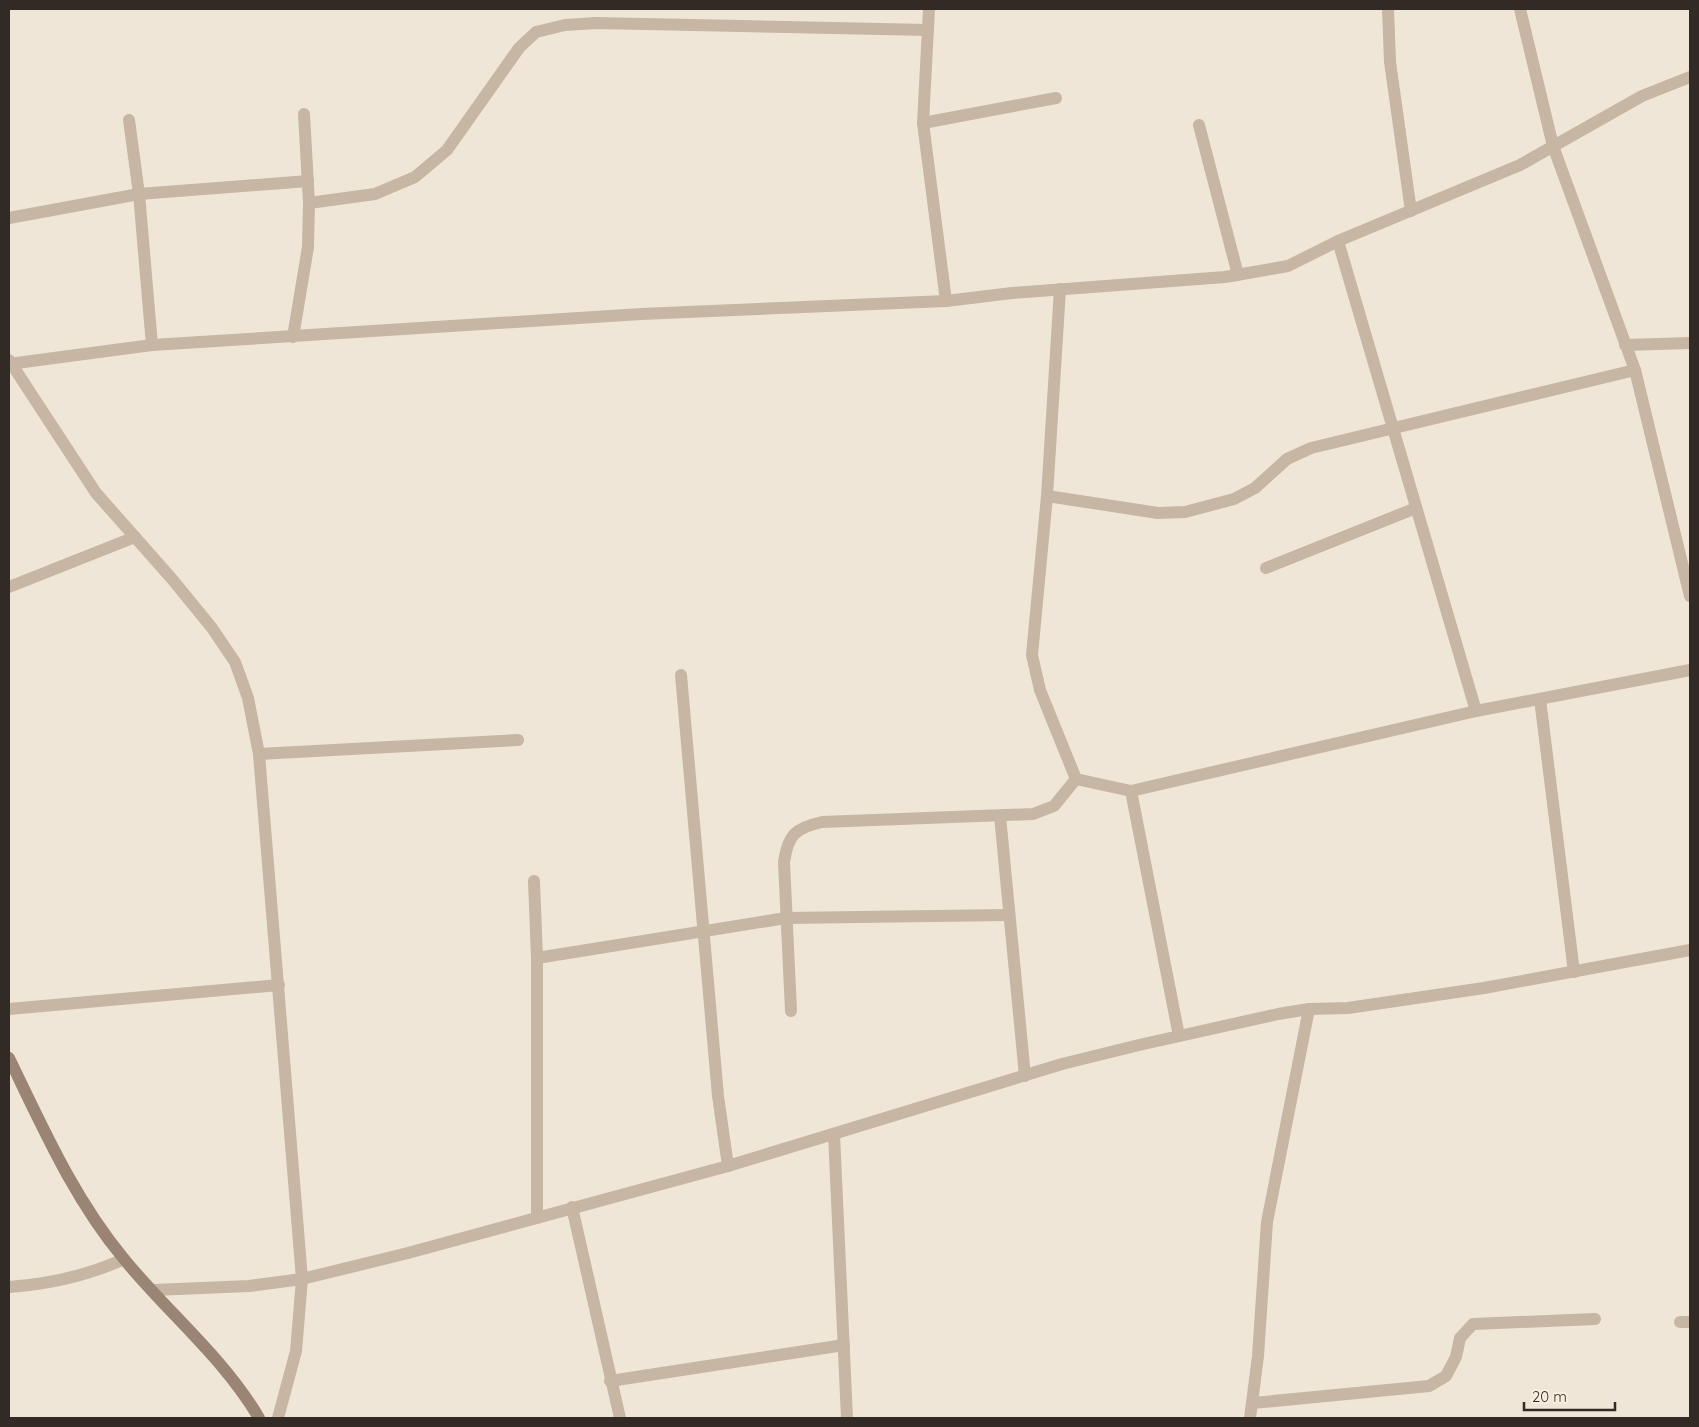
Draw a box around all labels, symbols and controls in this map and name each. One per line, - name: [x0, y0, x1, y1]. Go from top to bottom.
- scale bar: [1524, 1380, 1615, 1412]
- text: 20 m: [1532, 1387, 1567, 1406]

